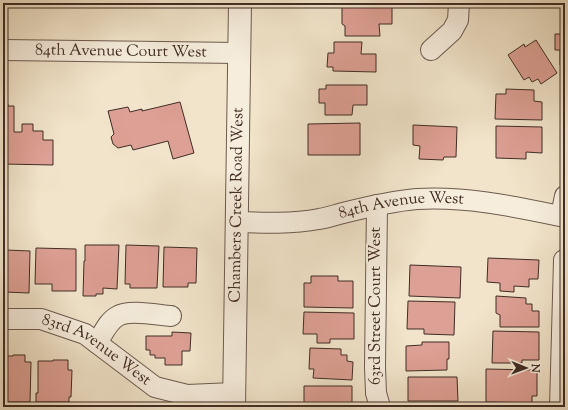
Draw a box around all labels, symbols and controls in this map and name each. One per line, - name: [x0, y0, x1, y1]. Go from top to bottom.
- street label: 84th Avenue Court West: [35, 39, 208, 64]
- street label: Chambers Creek Road West: [224, 107, 250, 303]
- street label: 84th Avenue West: [336, 187, 465, 225]
- street label: 63rd Street Court West: [365, 226, 388, 385]
- street label: 83rd Avenue West: [39, 309, 156, 392]
- north arrow: [506, 348, 546, 388]
- text: N: [527, 363, 543, 373]

